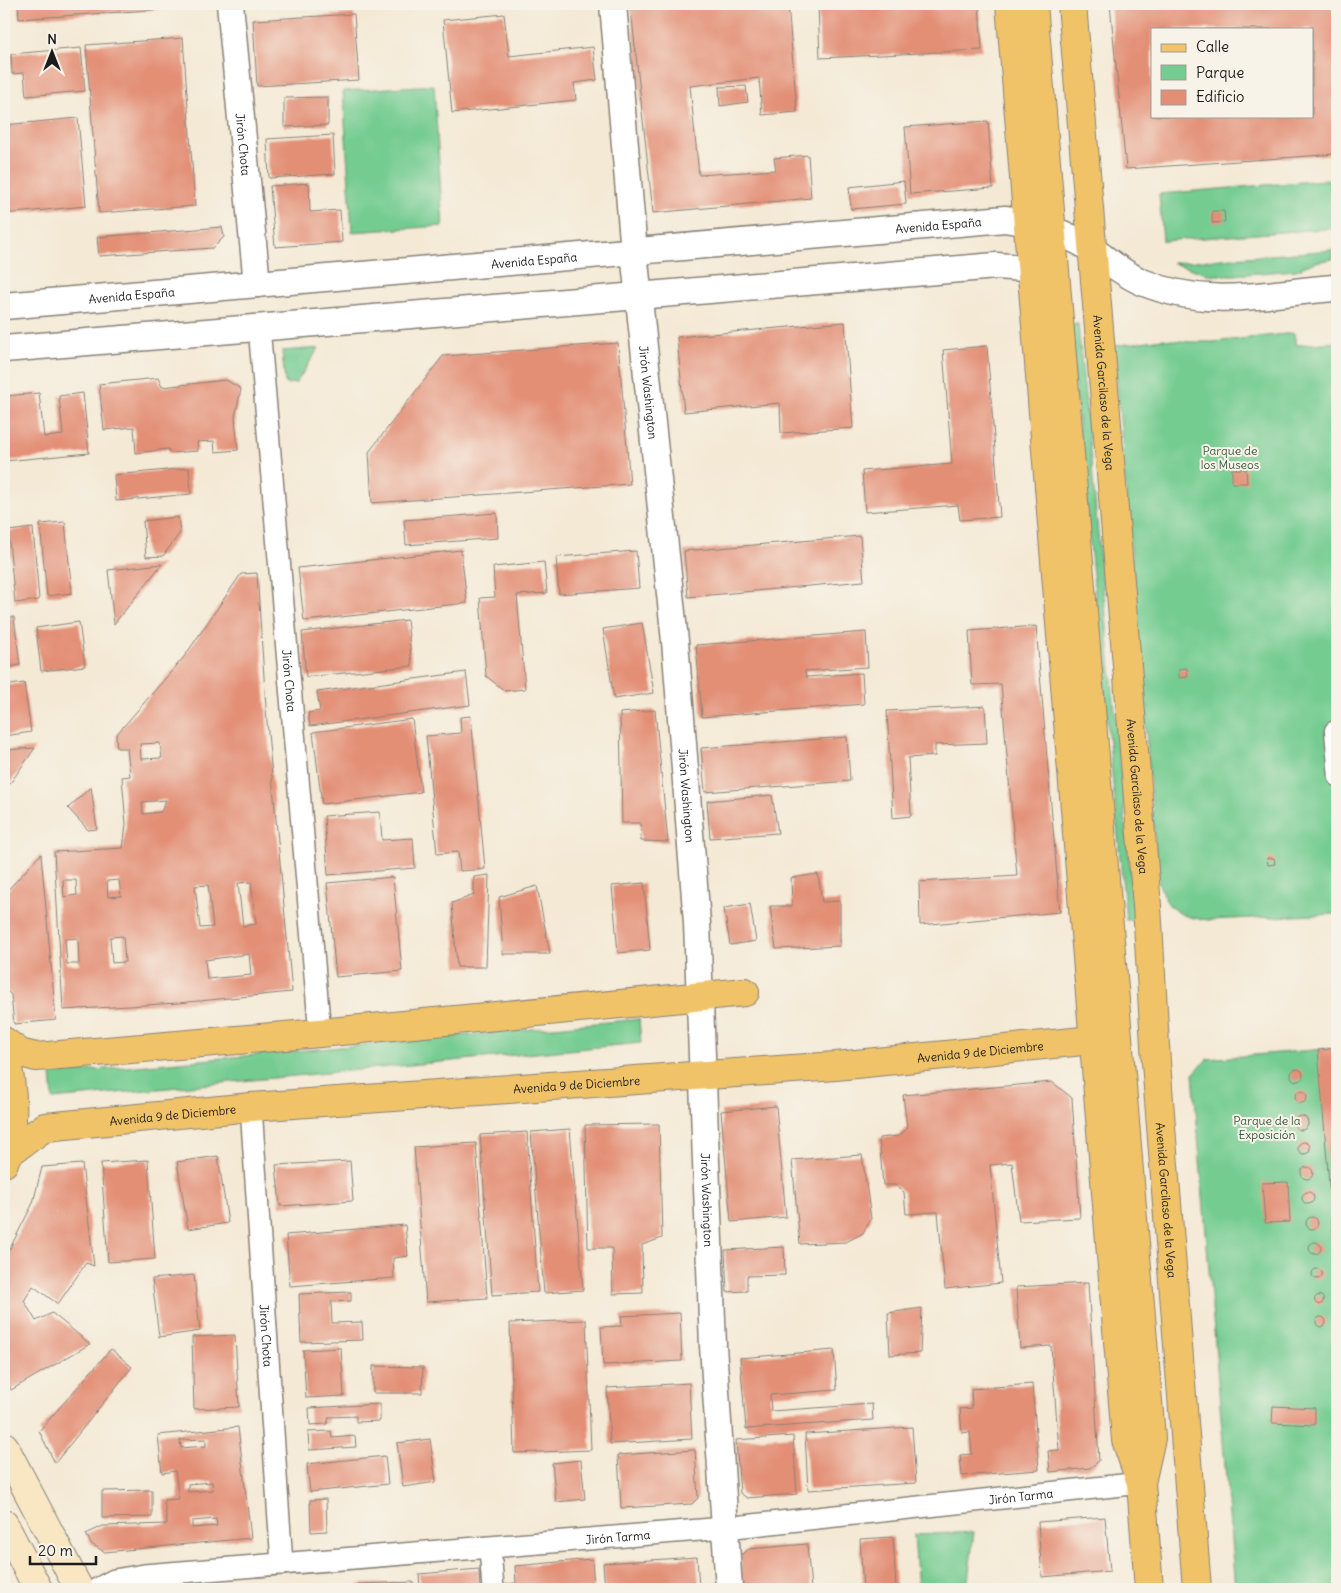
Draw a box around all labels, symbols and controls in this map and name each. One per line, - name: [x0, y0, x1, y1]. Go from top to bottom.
- north arrow: [28, 28, 78, 78]
- legend: [1151, 28, 1314, 118]
- text: N: [47, 30, 57, 48]
- text: Calle: [1196, 37, 1229, 56]
- text: Parque: [1196, 63, 1244, 82]
- text: Edificio: [1196, 87, 1244, 106]
- street label: Jirón Chota: [233, 112, 254, 176]
- street label: Avenida España: [895, 214, 982, 236]
- street label: Avenida España: [490, 249, 578, 271]
- street label: Avenida España: [88, 284, 175, 306]
- street label: Avenida Garcilaso de la Vega: [1090, 314, 1118, 471]
- street label: Jirón Washington: [636, 345, 661, 440]
- park label: Parque de los Museos: [1201, 443, 1259, 472]
- street label: Jirón Chota: [279, 649, 300, 713]
- street label: Avenida Garcilaso de la Vega: [1124, 718, 1152, 875]
- street label: Jirón Washington: [676, 748, 698, 843]
- street label: Avenida 9 de Diciembre: [916, 1038, 1044, 1065]
- street label: Avenida 9 de Diciembre: [513, 1072, 641, 1096]
- street label: Avenida 9 de Diciembre: [109, 1101, 237, 1128]
- park label: Parque de la Exposición: [1233, 1113, 1301, 1142]
- street label: Avenida Garcilaso de la Vega: [1153, 1122, 1180, 1279]
- street label: Jirón Washington: [698, 1153, 717, 1247]
- street label: Jirón Chota: [257, 1304, 276, 1367]
- street label: Jirón Tarma: [988, 1485, 1054, 1507]
- street label: Jirón Tarma: [585, 1527, 651, 1547]
- scale bar: [30, 1533, 96, 1565]
- text: 20 m: [38, 1541, 73, 1560]

